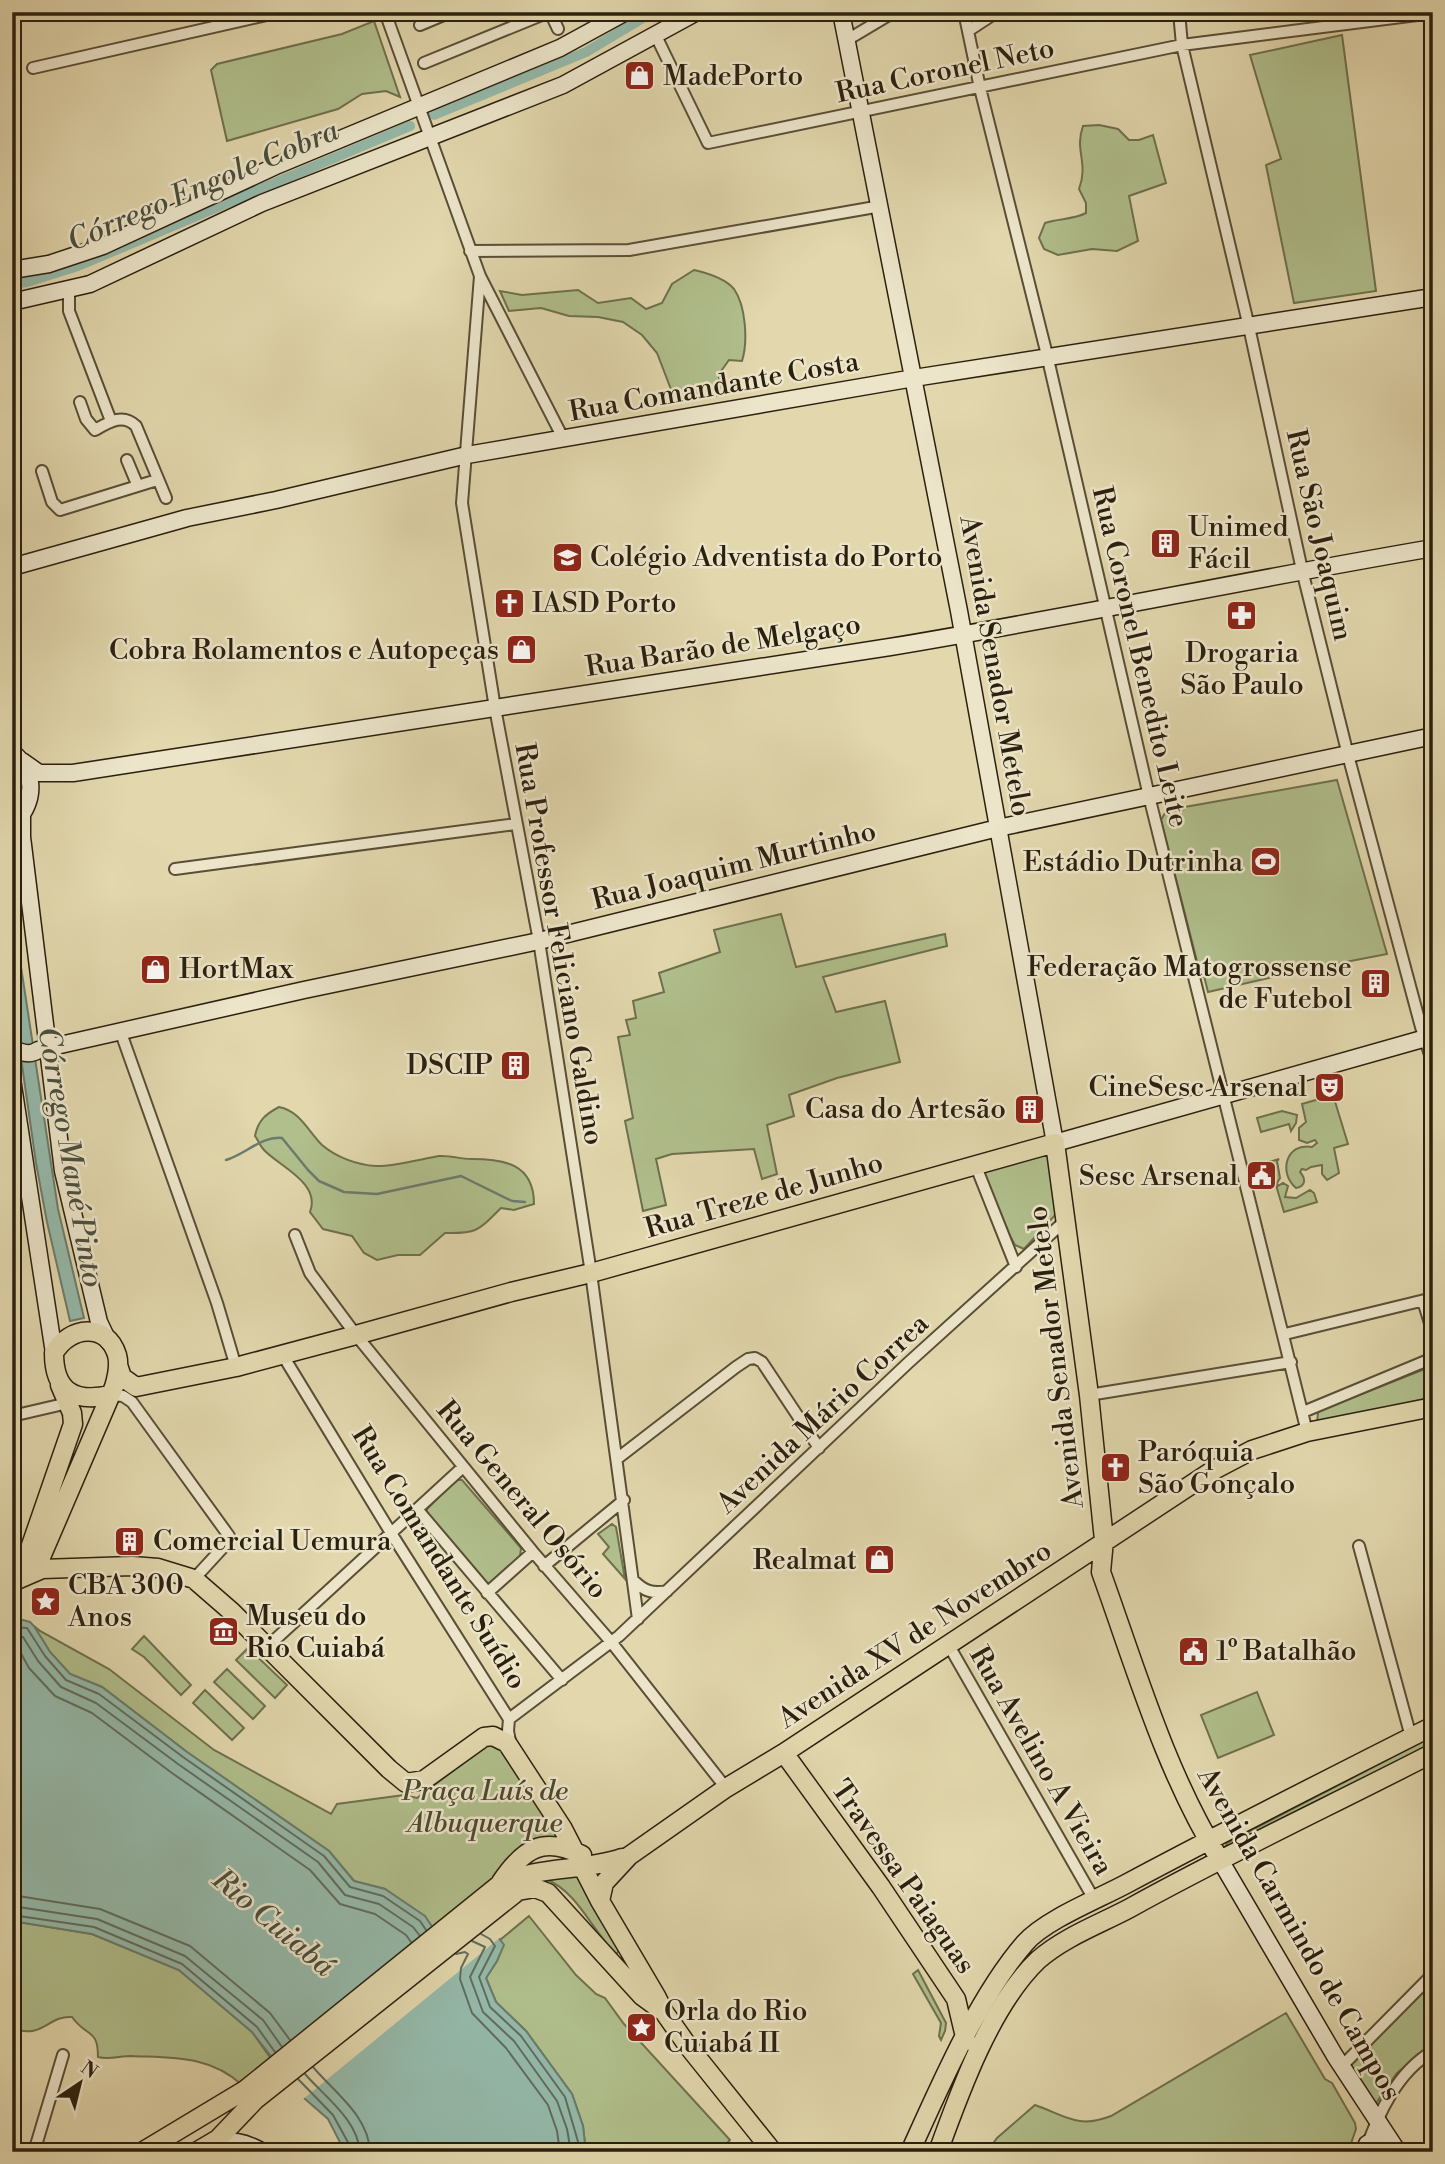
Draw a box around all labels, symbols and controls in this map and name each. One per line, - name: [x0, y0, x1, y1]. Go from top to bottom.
- street label: Rua Coronel Neto: [833, 31, 1057, 111]
- shop icon: MadePorto: [623, 59, 657, 93]
- place label: MadePorto: [663, 59, 803, 94]
- water label: Córrego Engole Cobra: [62, 112, 345, 260]
- street label: Rua Comandante Costa: [566, 344, 863, 430]
- street label: Rua São Joaquim: [1278, 426, 1360, 644]
- street label: Rua Coronel Benedito Leite: [1084, 483, 1196, 831]
- place label: Unimed Fácil: [1188, 510, 1289, 577]
- street label: Avenida Senador Metelo: [951, 512, 1039, 819]
- building icon: Unimed Fácil: [1148, 526, 1182, 560]
- school or university icon: Colégio Adventista do Porto: [550, 540, 584, 574]
- place label: Colégio Adventista do Porto: [590, 540, 943, 575]
- church icon: IASD Porto: [492, 586, 526, 620]
- place label: IASD Porto: [532, 586, 677, 621]
- pharmacy icon: Drogaria São Paulo: [1225, 599, 1259, 633]
- street label: Rua Barão de Melgaço: [583, 607, 863, 685]
- place label: Cobra Rolamentos e Autopeças: [109, 633, 499, 668]
- shop icon: Cobra Rolamentos e Autopeças: [505, 633, 539, 667]
- place label: Drogaria São Paulo: [1180, 636, 1304, 703]
- street label: Rua Professor Feliciano Galdino: [506, 740, 612, 1148]
- street label: Rua Joaquim Murtinho: [588, 814, 880, 918]
- place label: Estádio Dutrinha: [1023, 845, 1244, 880]
- sports icon: Estádio Dutrinha: [1249, 845, 1283, 879]
- place label: Federação Matogrossense de Futebol: [1027, 950, 1352, 1017]
- shop icon: HortMax: [139, 952, 173, 986]
- place label: HortMax: [179, 952, 294, 987]
- building icon: Federação Matogrossense de Futebol: [1358, 966, 1392, 1000]
- water label: Córrego Mané Pinto: [28, 1024, 112, 1290]
- place label: DSCIP: [406, 1048, 493, 1083]
- building icon: DSCIP: [499, 1048, 533, 1082]
- place label: CineSesc Arsenal: [1088, 1070, 1307, 1105]
- theatre icon: CineSesc Arsenal: [1313, 1070, 1347, 1104]
- place label: Casa do Artesão: [805, 1092, 1006, 1127]
- building icon: Casa do Artesão: [1012, 1092, 1046, 1126]
- street label: Rua Treze de Junho: [641, 1145, 887, 1247]
- place label: Sesc Arsenal: [1079, 1159, 1238, 1194]
- public building icon: Sesc Arsenal: [1244, 1159, 1278, 1193]
- street label: Avenida Senador Metelo: [1020, 1204, 1092, 1511]
- street label: Avenida Mário Correa: [709, 1306, 937, 1522]
- street label: Rua General Osório: [429, 1394, 615, 1606]
- street label: Rua Comandante Suídio: [344, 1420, 534, 1696]
- place label: Paróquia São Gonçalo: [1138, 1435, 1295, 1502]
- church icon: Paróquia São Gonçalo: [1098, 1451, 1132, 1485]
- building icon: Comercial Uemura: [113, 1524, 147, 1558]
- place label: Comercial Uemura: [153, 1524, 392, 1559]
- street label: Avenida XV de Novembro: [771, 1533, 1058, 1737]
- place label: Realmat: [753, 1543, 857, 1578]
- shop icon: Realmat: [863, 1543, 897, 1577]
- place label: CBA 300 Anos: [67, 1568, 184, 1635]
- place icon: CBA 300 Anos: [28, 1584, 62, 1618]
- place label: Museu do Rio Cuiabá: [246, 1599, 386, 1666]
- museum icon: Museu do Rio Cuiabá: [206, 1615, 240, 1649]
- public building icon: 1º Batalhão: [1176, 1634, 1210, 1668]
- place label: 1º Batalhão: [1216, 1634, 1357, 1669]
- street label: Rua Avelino A Vieira: [961, 1640, 1121, 1882]
- street label: Avenida Carmindo de Campos: [1189, 1760, 1409, 2107]
- street label: Travessa Paiaguas: [823, 1773, 983, 1981]
- park label: Praça Luís de Albuquerque: [401, 1774, 568, 1841]
- water label: Rio Cuiabá: [203, 1860, 343, 1986]
- place label: Orla do Rio Cuiabá II: [664, 1994, 808, 2061]
- place icon: Orla do Rio Cuiabá II: [624, 2010, 658, 2044]
- north arrow: [46, 2048, 116, 2118]
- text: N: [76, 2056, 102, 2084]

